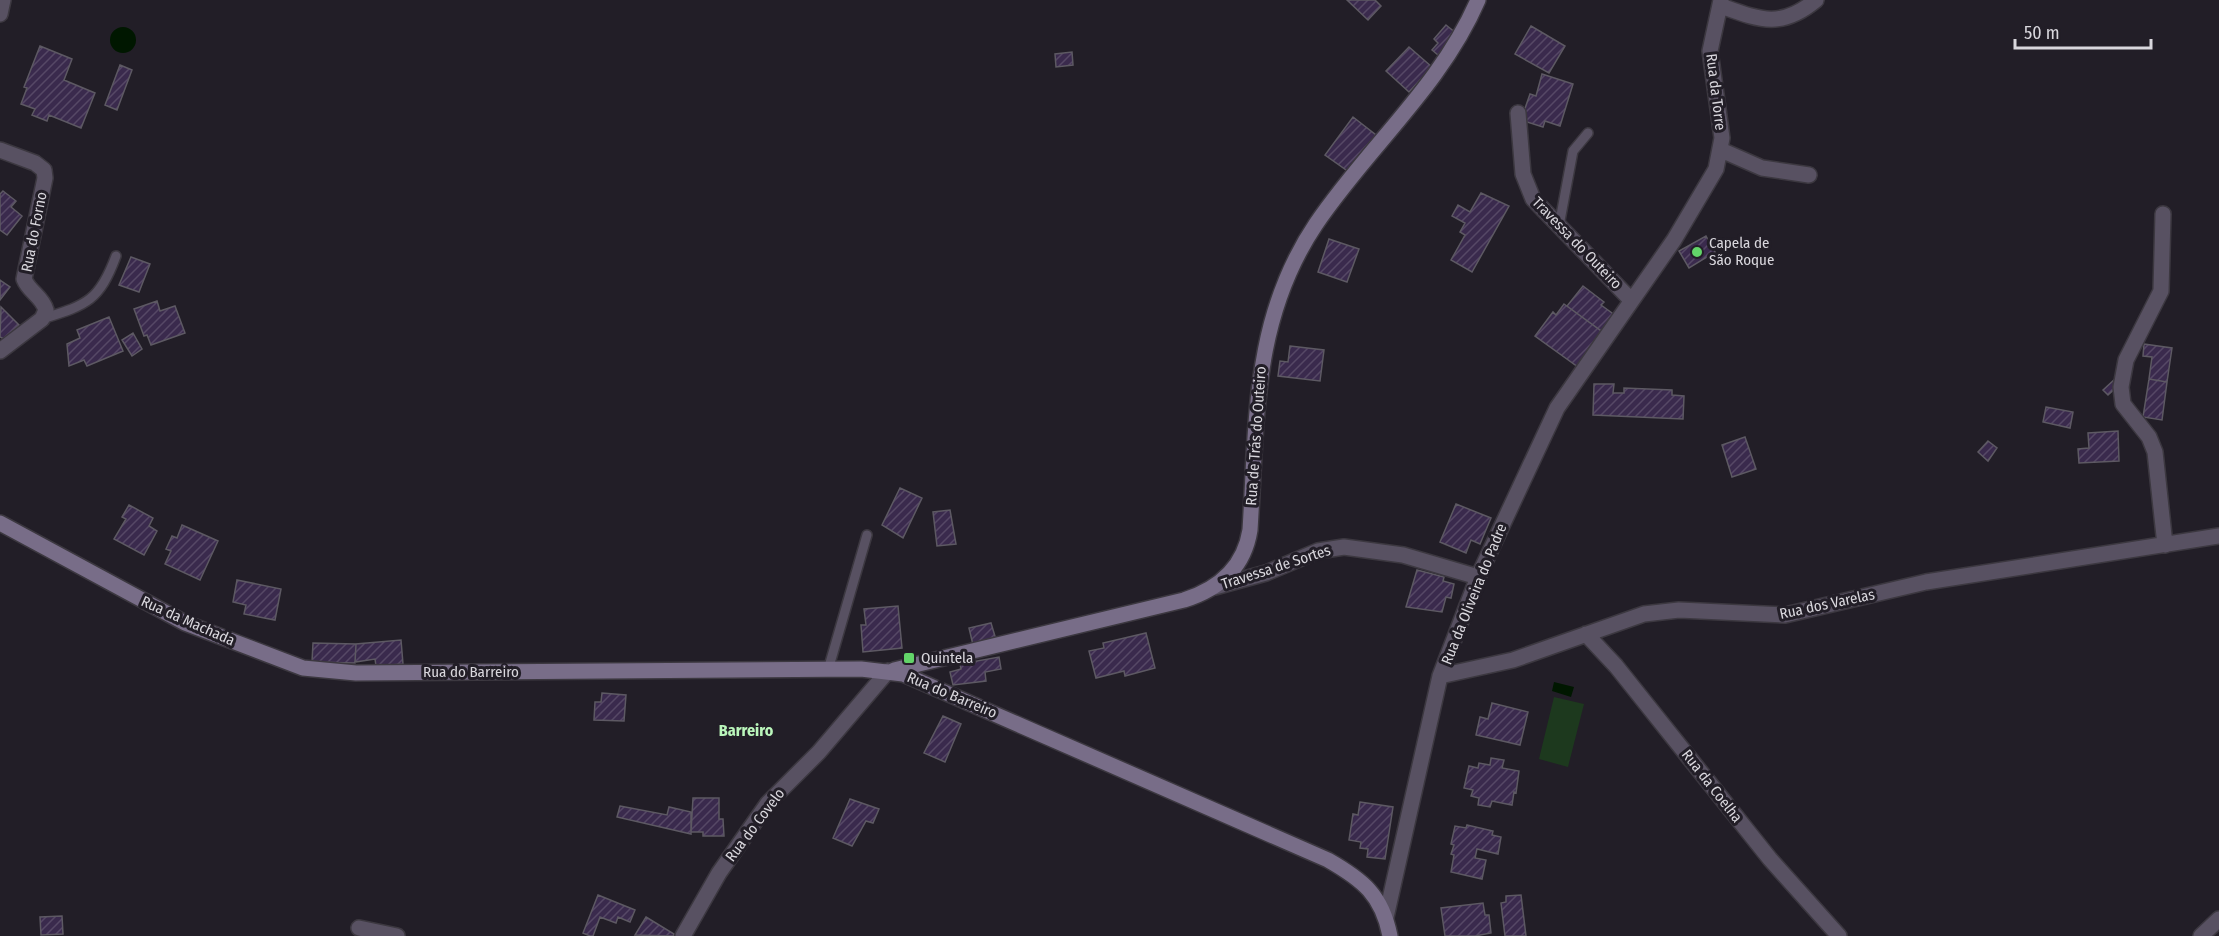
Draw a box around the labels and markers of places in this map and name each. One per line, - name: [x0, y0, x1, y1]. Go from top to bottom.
- place label: Capela de São Roque: [1709, 234, 1774, 269]
- marker: Capela de São Roque: [1690, 245, 1704, 259]
- place label: Quintela: [921, 649, 973, 667]
- marker: Quintela: [902, 651, 916, 665]

